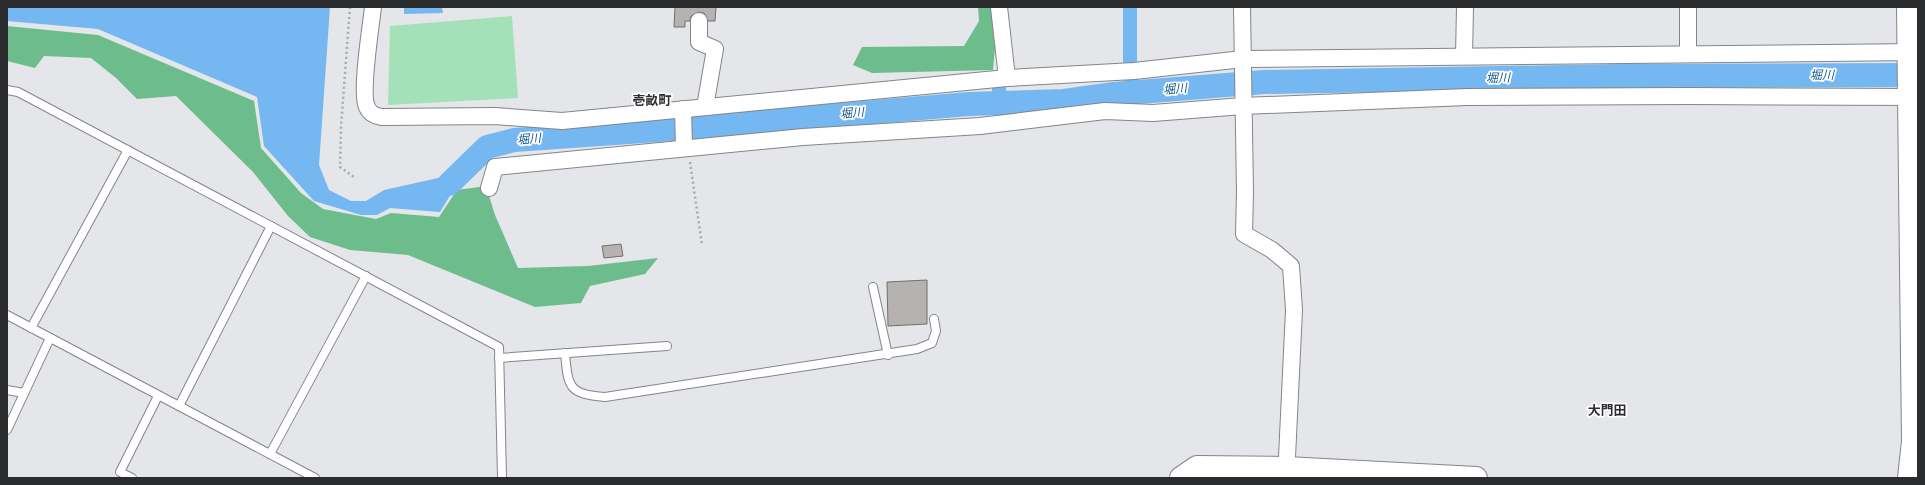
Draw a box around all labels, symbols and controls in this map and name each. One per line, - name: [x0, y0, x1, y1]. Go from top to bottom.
- water label: 堀川: [1810, 68, 1836, 82]
- water label: 堀川: [1486, 71, 1512, 85]
- water label: 堀川: [1162, 81, 1190, 97]
- district label: 壱畝町: [632, 93, 672, 109]
- water label: 堀川: [839, 105, 867, 121]
- water label: 堀川: [516, 131, 544, 147]
- district label: 大門田: [1587, 403, 1627, 419]

